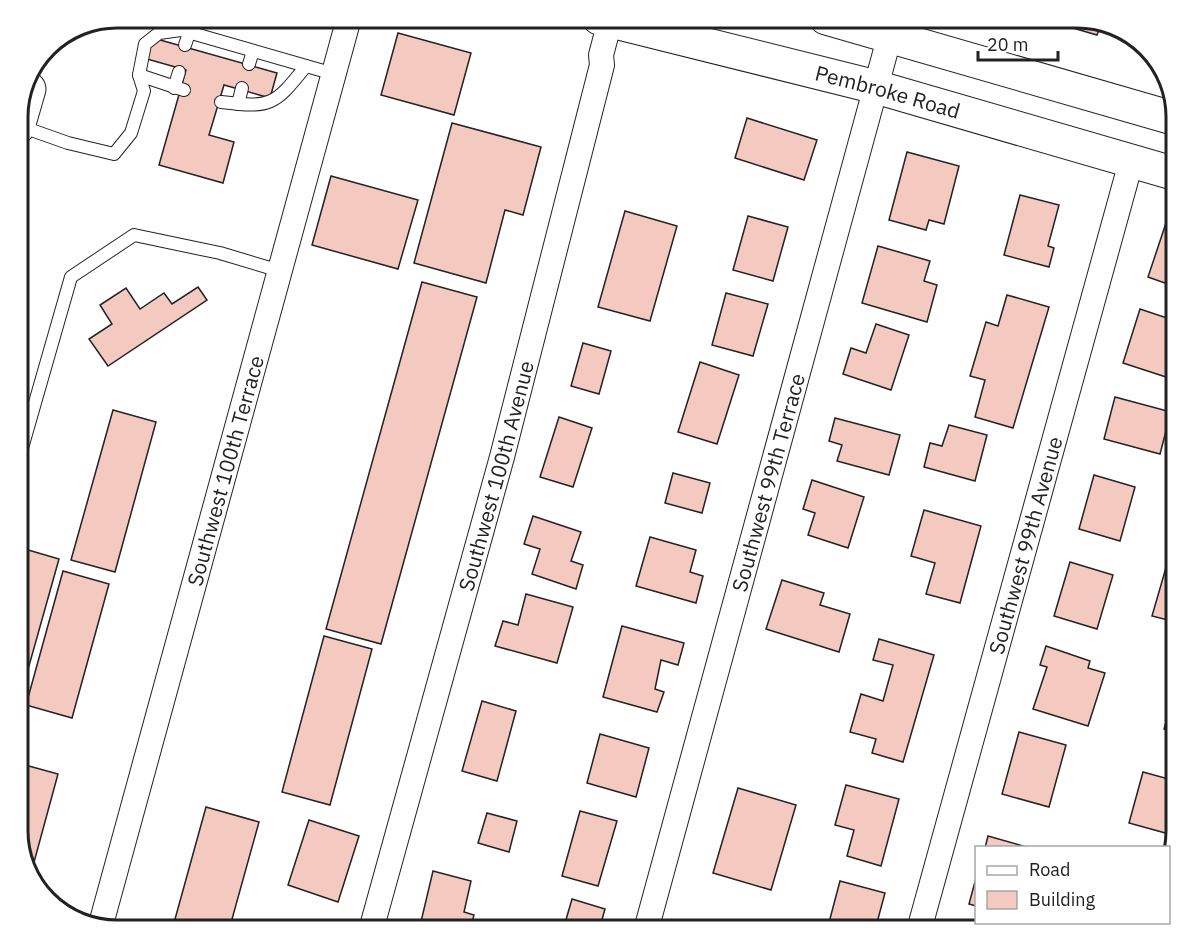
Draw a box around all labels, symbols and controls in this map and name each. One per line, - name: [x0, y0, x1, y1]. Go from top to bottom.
- scale bar: [978, 24, 1058, 62]
- text: 20 m: [987, 33, 1029, 56]
- street label: Pembroke Road: [812, 58, 964, 125]
- street label: Southwest 100th Terrace: [180, 352, 270, 589]
- street label: Southwest 100th Avenue: [452, 358, 540, 594]
- street label: Southwest 99th Terrace: [725, 370, 811, 595]
- street label: Southwest 99th Avenue: [982, 433, 1069, 657]
- legend: [975, 846, 1170, 924]
- text: Road: [1029, 858, 1070, 881]
- text: Building: [1029, 888, 1096, 911]

